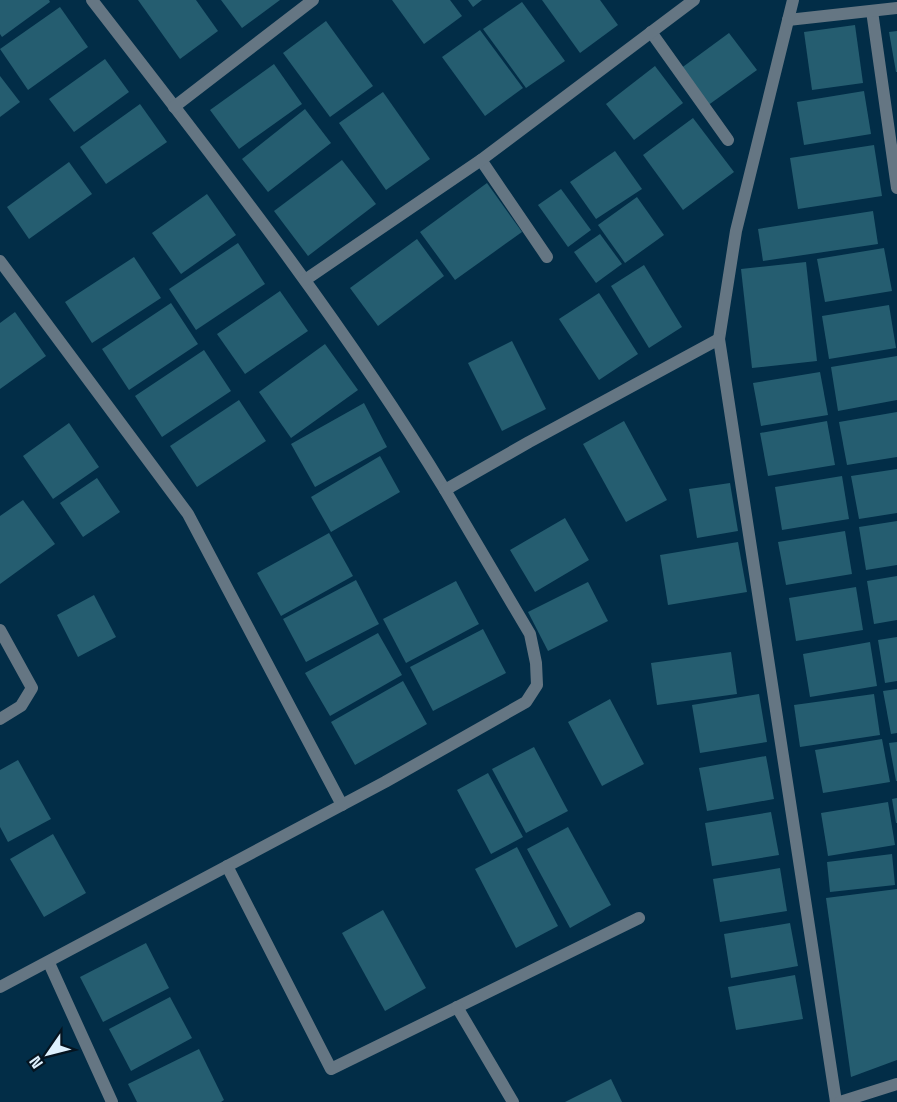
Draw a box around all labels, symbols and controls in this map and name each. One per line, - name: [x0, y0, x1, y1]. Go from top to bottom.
- north arrow: [18, 1024, 78, 1084]
- text: N: [24, 1052, 48, 1073]

